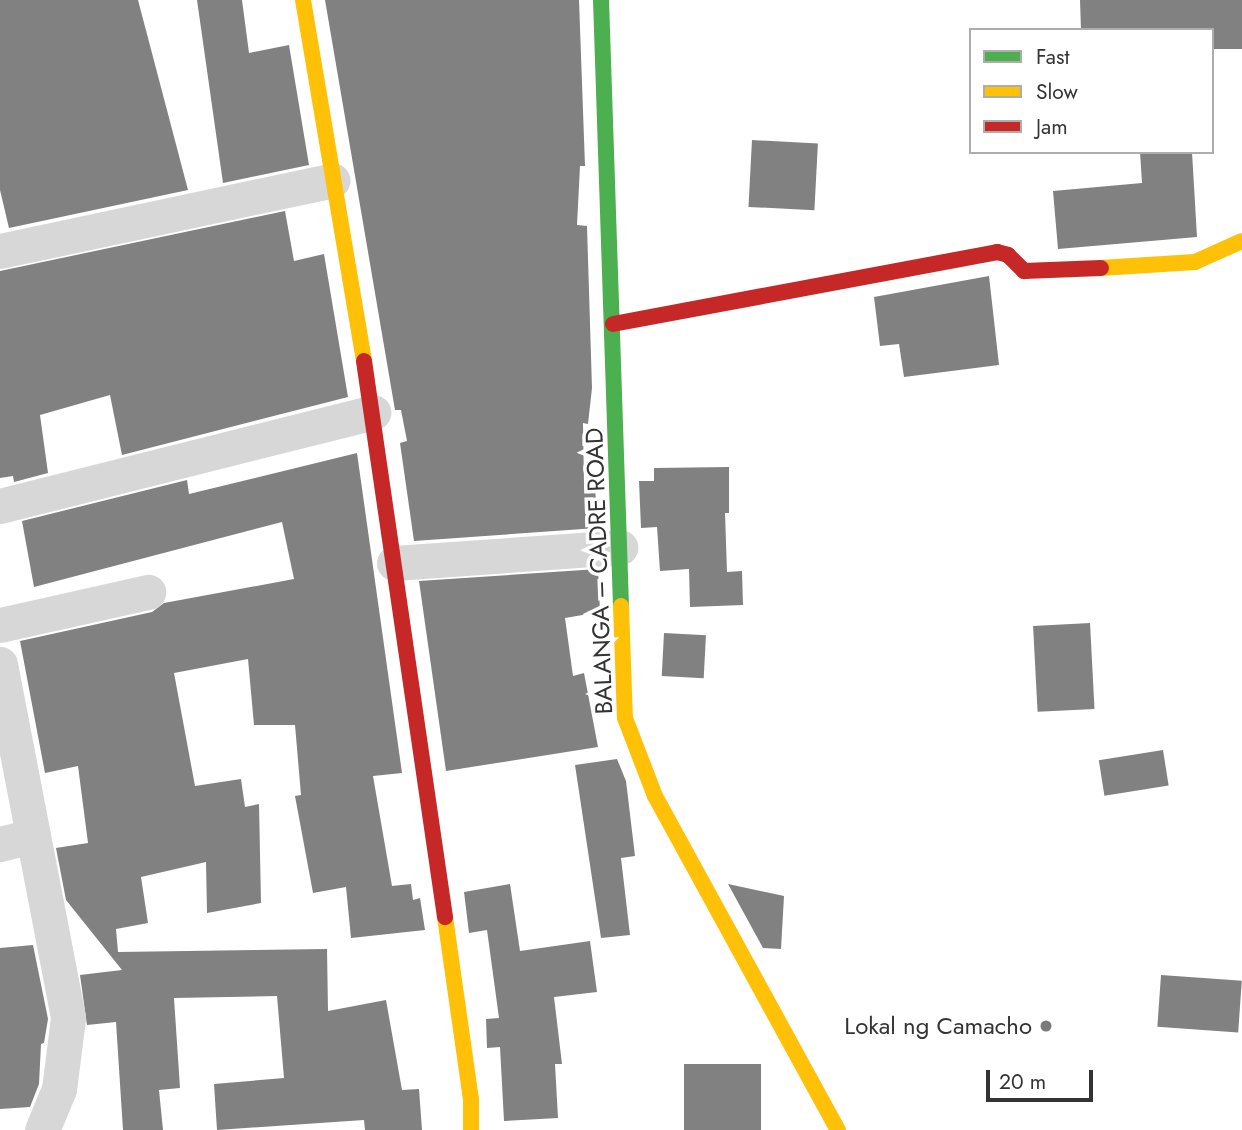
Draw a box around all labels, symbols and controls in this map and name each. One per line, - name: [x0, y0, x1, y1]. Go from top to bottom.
- legend: [969, 28, 1214, 154]
- text: Fast: [1036, 42, 1069, 72]
- text: Slow: [1036, 77, 1078, 107]
- text: Jam: [1036, 112, 1068, 142]
- street label: BALANGA – CADRE ROAD: [580, 427, 618, 715]
- place label: Lokal ng Camacho: [844, 1012, 1032, 1040]
- marker: Lokal ng Camacho: [1038, 1018, 1054, 1034]
- scale bar: [990, 1056, 1097, 1100]
- text: 20 m: [999, 1067, 1046, 1097]

